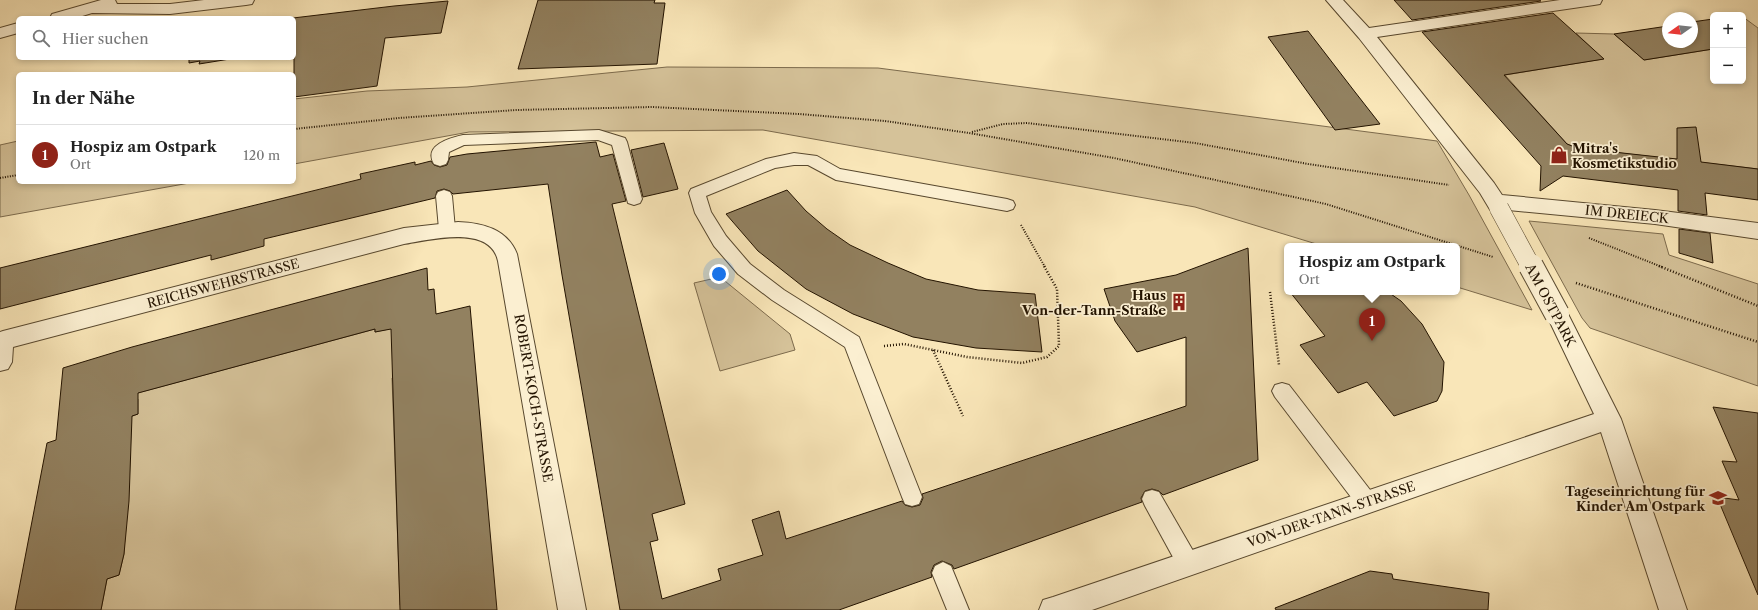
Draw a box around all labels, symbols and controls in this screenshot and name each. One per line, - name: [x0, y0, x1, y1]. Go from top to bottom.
- north arrow: [1662, 12, 1698, 48]
- map controls: [1710, 12, 1746, 84]
- button: +: [1710, 12, 1746, 48]
- search box: [16, 16, 296, 60]
- icon: search: [30, 27, 52, 49]
- text: Hier suchen: [62, 29, 149, 48]
- button: −: [1710, 48, 1746, 84]
- text: In der Nähe: [32, 88, 135, 108]
- text: Hospiz am Ostpark: [70, 137, 217, 156]
- place label: Mitra's Kosmetikstudio: [1572, 140, 1677, 171]
- shop icon: Mitra's Kosmetikstudio: [1549, 145, 1569, 165]
- text: 1: [42, 147, 48, 163]
- text: 120 m: [243, 147, 280, 163]
- text: Ort: [70, 156, 91, 172]
- street label: IM DREIECK: [1584, 202, 1671, 226]
- popup: [1284, 243, 1460, 295]
- text: Hospiz am Ostpark: [1299, 252, 1445, 271]
- street label: REICHSWEHRSTRASSE: [145, 255, 301, 311]
- street label: AM OSTPARK: [1522, 260, 1580, 350]
- your location: [709, 264, 729, 284]
- text: Ort: [1299, 271, 1320, 287]
- place label: Haus Von-der-Tann-Straße: [1021, 287, 1166, 318]
- building icon: Haus Von-der-Tann-Straße: [1169, 292, 1189, 312]
- pin: 1: [1359, 308, 1385, 341]
- street label: ROBERT-KOCH-STRASSE: [511, 313, 557, 483]
- street label: VON-DER-TANN-STRASSE: [1244, 478, 1417, 551]
- place label: Tageseinrichtung für Kinder Am Ostpark: [1565, 483, 1706, 514]
- school or university icon: Tageseinrichtung für Kinder Am Ostpark: [1708, 488, 1728, 508]

